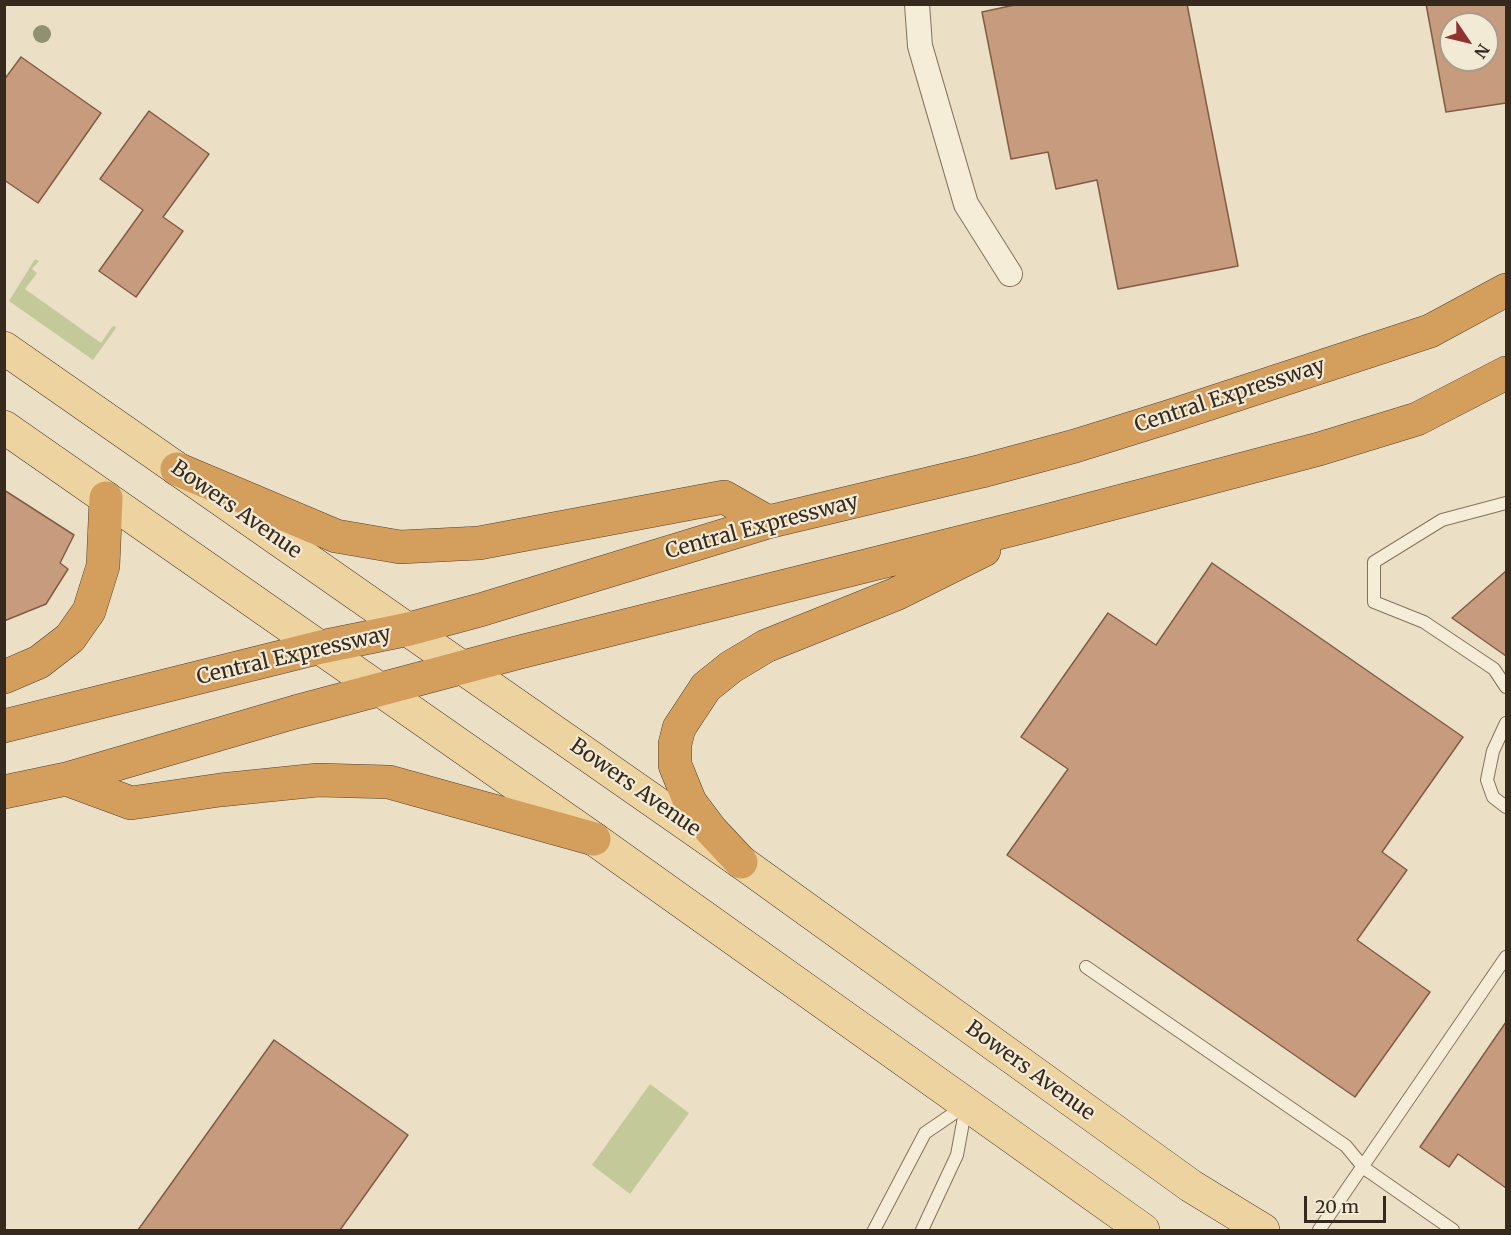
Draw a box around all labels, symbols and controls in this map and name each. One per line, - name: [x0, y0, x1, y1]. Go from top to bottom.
- north arrow: [1439, 12, 1499, 72]
- text: N: [1470, 40, 1494, 62]
- street label: Central Expressway: [1132, 353, 1328, 439]
- street label: Bowers Avenue: [166, 456, 306, 564]
- street label: Central Expressway: [663, 489, 861, 565]
- street label: Central Expressway: [194, 621, 394, 691]
- street label: Bowers Avenue: [565, 734, 705, 842]
- street label: Bowers Avenue: [960, 1016, 1100, 1126]
- scale bar: [1307, 1184, 1390, 1222]
- text: 20 m: [1315, 1195, 1359, 1218]

